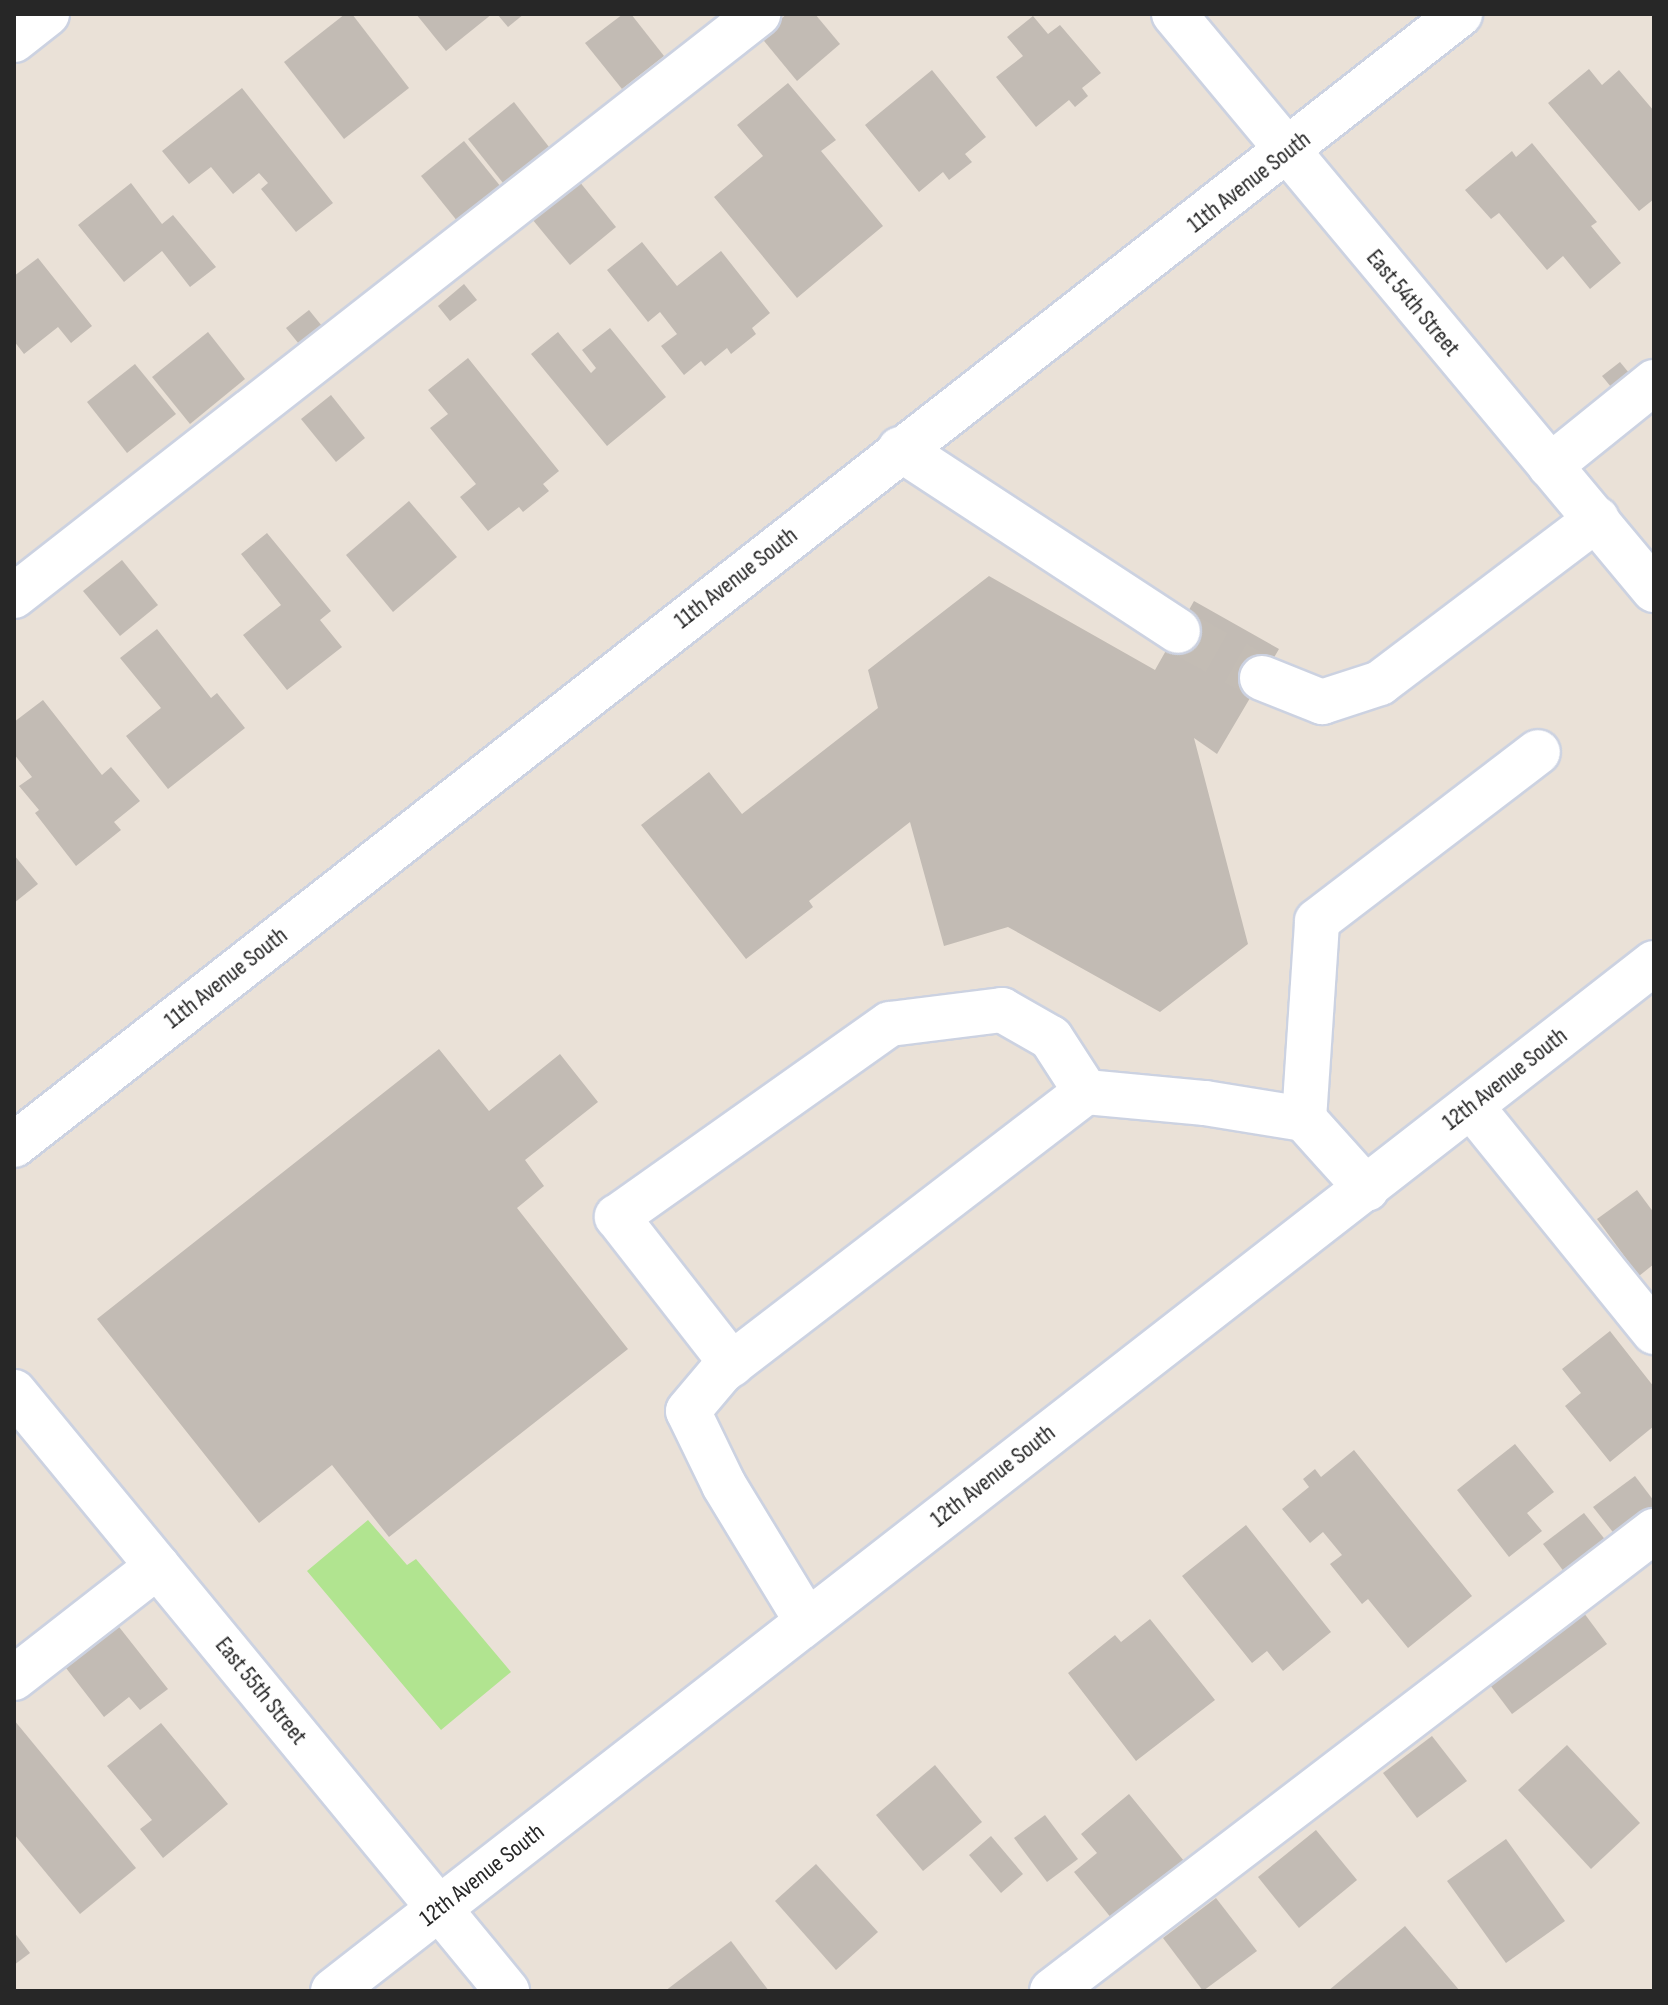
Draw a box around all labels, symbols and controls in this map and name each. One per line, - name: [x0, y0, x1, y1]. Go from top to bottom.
- street label: 11th Avenue South: [1182, 125, 1316, 239]
- street label: East 54th Street: [1360, 244, 1466, 362]
- street label: 11th Avenue South: [669, 521, 803, 635]
- street label: 11th Avenue South: [159, 921, 293, 1035]
- street label: 12th Avenue South: [1437, 1021, 1573, 1137]
- street label: 12th Avenue South: [925, 1418, 1061, 1534]
- street label: East 55th Street: [209, 1631, 313, 1751]
- street label: 12th Avenue South: [414, 1817, 550, 1933]

